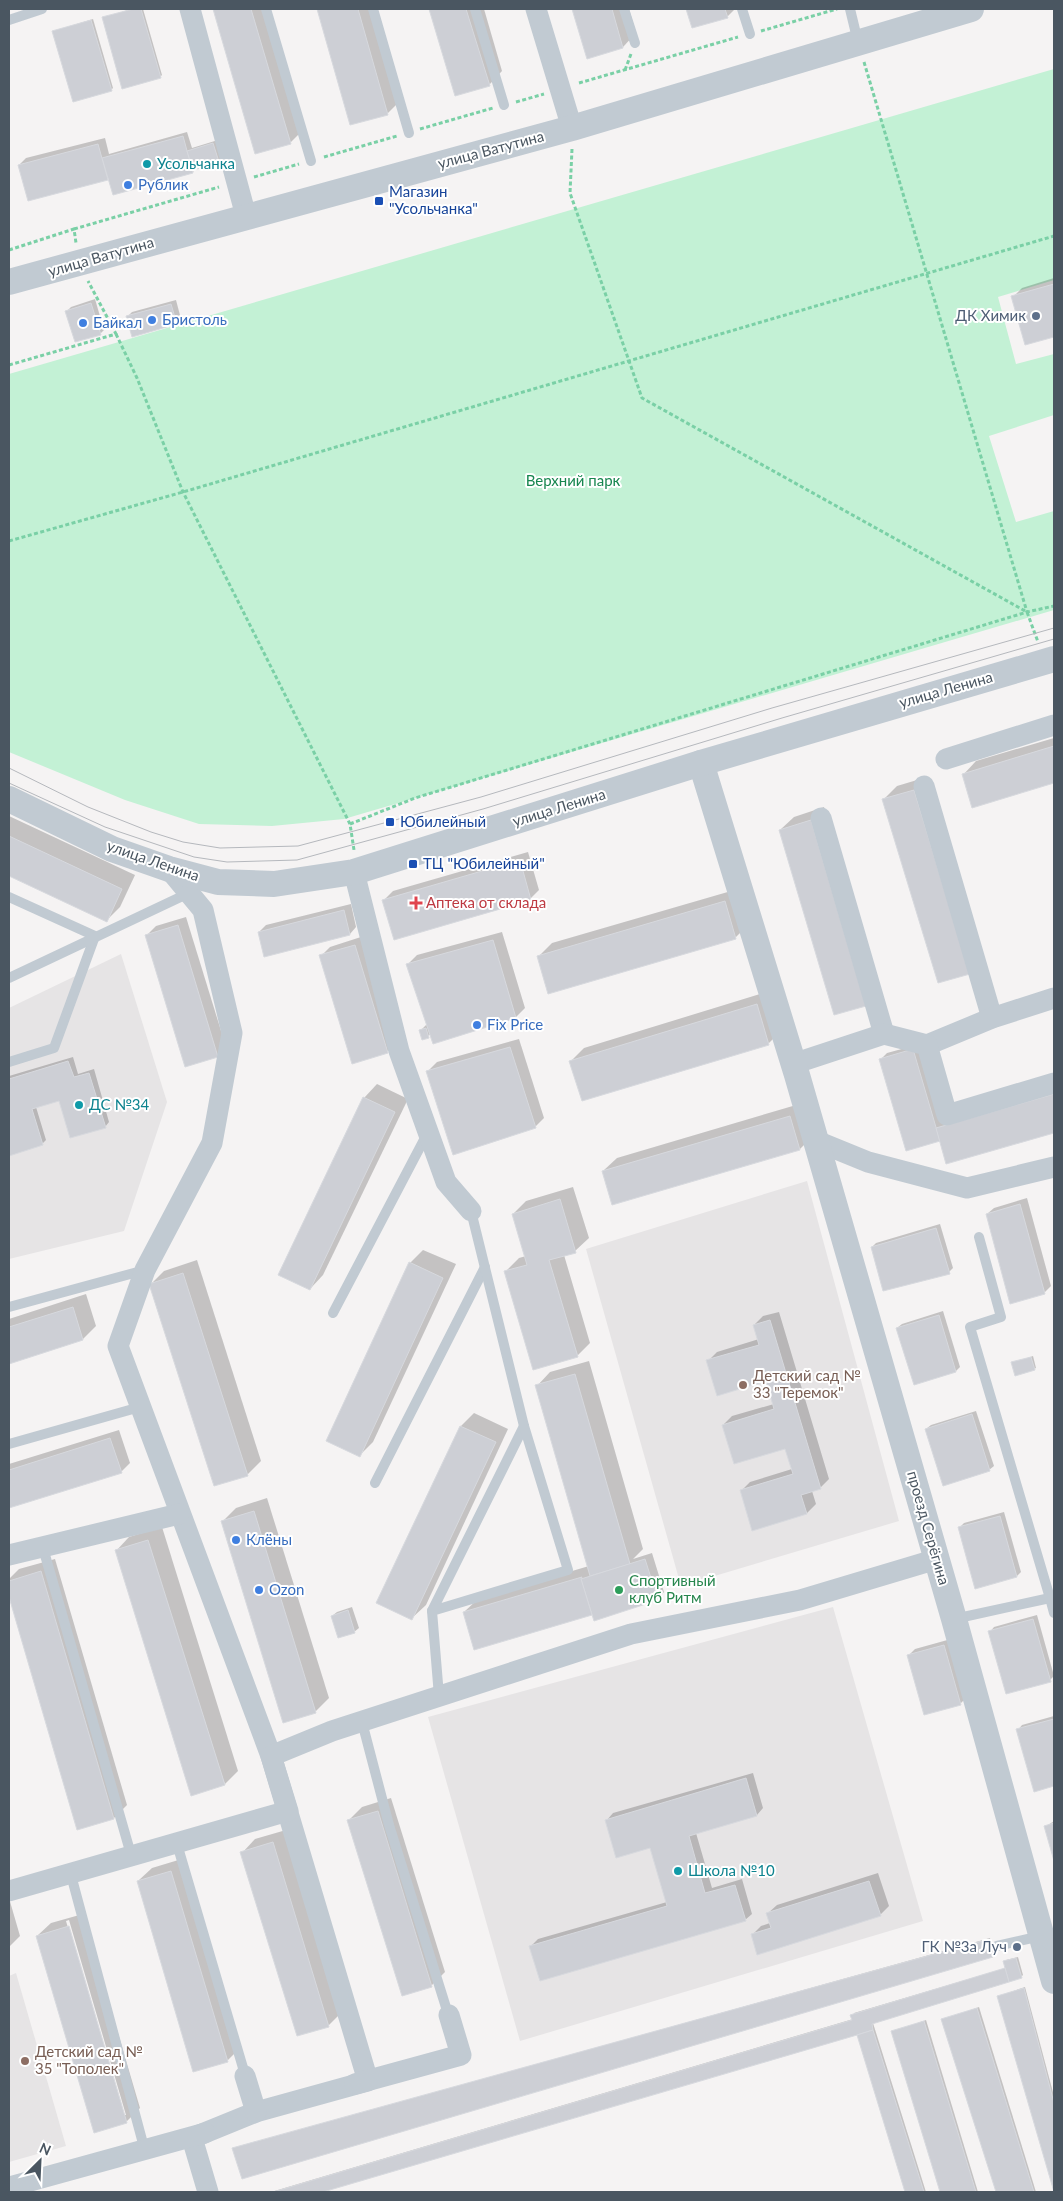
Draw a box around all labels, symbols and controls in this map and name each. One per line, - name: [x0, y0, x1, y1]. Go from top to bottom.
- street label: улица Ватутина: [436, 126, 546, 172]
- place label: Усольчанка: [157, 154, 235, 172]
- marker: Усольчанка: [141, 158, 153, 170]
- place label: Рублик: [138, 175, 189, 193]
- marker: Рублик: [122, 179, 134, 191]
- place label: Магазин "Усольчанка": [389, 182, 478, 217]
- marker: Магазин "Усольчанка": [373, 195, 385, 207]
- street label: улица Ватутина: [46, 232, 156, 280]
- place label: ДК Химик: [955, 306, 1026, 324]
- place label: Бристоль: [162, 310, 227, 328]
- marker: ДК Химик: [1030, 310, 1042, 322]
- place label: Байкал: [93, 313, 142, 331]
- marker: Бристоль: [146, 314, 158, 326]
- marker: Байкал: [77, 317, 89, 329]
- park label: Верхний парк: [526, 471, 621, 489]
- street label: улица Ленина: [897, 667, 995, 711]
- street label: улица Ленина: [510, 784, 607, 830]
- place label: Юбилейный: [400, 812, 486, 830]
- marker: Юбилейный: [384, 816, 396, 828]
- street label: улица Ленина: [105, 836, 202, 884]
- place label: ТЦ "Юбилейный": [423, 854, 545, 872]
- marker: ТЦ "Юбилейный": [407, 858, 419, 870]
- place label: Аптека от склада: [426, 893, 546, 911]
- marker: Аптека от склада: [410, 897, 422, 909]
- place label: Fix Price: [487, 1015, 543, 1033]
- marker: Fix Price: [471, 1019, 483, 1031]
- place label: ДС №34: [89, 1095, 149, 1113]
- marker: ДС №34: [73, 1099, 85, 1111]
- place label: Детский сад № 33 "Теремок": [753, 1366, 861, 1401]
- marker: Детский сад № 33 "Теремок": [737, 1379, 749, 1391]
- street label: проезд Серёгина: [904, 1469, 954, 1587]
- place label: Клёны: [246, 1530, 292, 1548]
- marker: Клёны: [230, 1534, 242, 1546]
- place label: Спортивный клуб Ритм: [629, 1571, 716, 1606]
- place label: Ozon: [269, 1580, 304, 1598]
- marker: Ozon: [253, 1584, 265, 1596]
- marker: Спортивный клуб Ритм: [613, 1584, 625, 1596]
- place label: Школа №10: [688, 1861, 775, 1879]
- marker: Школа №10: [672, 1865, 684, 1877]
- place label: ГК №3а Луч: [922, 1937, 1007, 1955]
- marker: ГК №3а Луч: [1011, 1941, 1023, 1953]
- place label: Детский сад № 35 "Тополек": [35, 2042, 143, 2077]
- marker: Детский сад № 35 "Тополек": [19, 2055, 31, 2067]
- north arrow: [15, 2136, 65, 2186]
- text: N: [37, 2139, 54, 2159]

